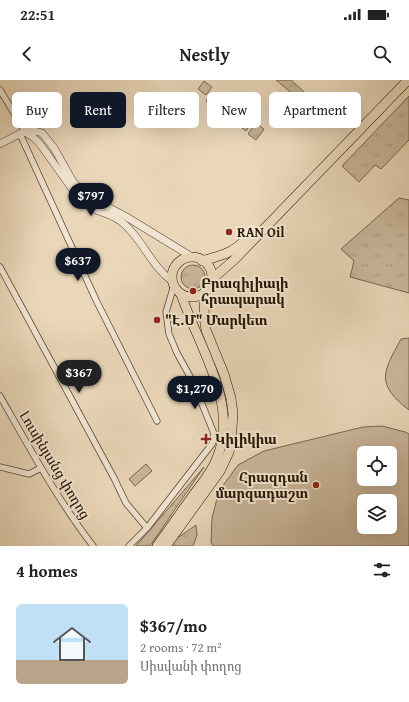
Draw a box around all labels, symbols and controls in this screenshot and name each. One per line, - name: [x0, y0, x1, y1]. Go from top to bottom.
- text: 22:51: [20, 4, 55, 25]
- text: Nestly: [179, 41, 230, 68]
- icon: back: [16, 43, 38, 65]
- icon: search: [371, 43, 393, 65]
- chip: Buy: [12, 92, 62, 128]
- chip: Rent: [70, 92, 126, 128]
- chip: Filters: [134, 92, 199, 128]
- chip: New: [207, 92, 261, 128]
- chip: Apartment: [269, 92, 361, 128]
- pin: $797: [67, 183, 115, 217]
- text: $797: [78, 186, 104, 205]
- place label: RAN Oil: [237, 222, 285, 242]
- marker: RAN Oil: [224, 227, 234, 237]
- pin: $637: [54, 248, 102, 282]
- text: $637: [65, 251, 91, 270]
- place label: Բրազիլիայի հրապարակ: [201, 273, 289, 309]
- marker: Բրազիլիայի հրապարակ: [188, 286, 198, 296]
- place label: "Է.Մ" Մարկետ: [165, 310, 268, 330]
- marker: "Է.Մ" Մարկետ: [152, 315, 162, 325]
- pin: $367: [55, 360, 103, 394]
- text: $367: [66, 363, 92, 382]
- pin: $1,270: [162, 376, 228, 410]
- text: $1,270: [176, 379, 214, 398]
- street label: Լուսինյանց փողոց: [15, 407, 95, 523]
- place label: Կիլիկիա: [215, 429, 277, 449]
- marker: Կիլիկիա: [200, 433, 212, 445]
- map controls: [357, 446, 397, 534]
- button: locate: [357, 446, 397, 486]
- place label: Հրազդան մարզադաշտ: [215, 467, 308, 503]
- marker: Հրազդան մարզադաշտ: [311, 480, 321, 490]
- button: layers: [357, 494, 397, 534]
- text: 4 homes: [16, 558, 78, 583]
- icon: filters: [371, 559, 393, 581]
- text: $367/mo: [140, 613, 207, 638]
- icon: home: [48, 620, 96, 668]
- text: 2 rooms · 72 m²: [140, 638, 222, 657]
- text: Սիսվանի փողոց: [140, 657, 242, 676]

